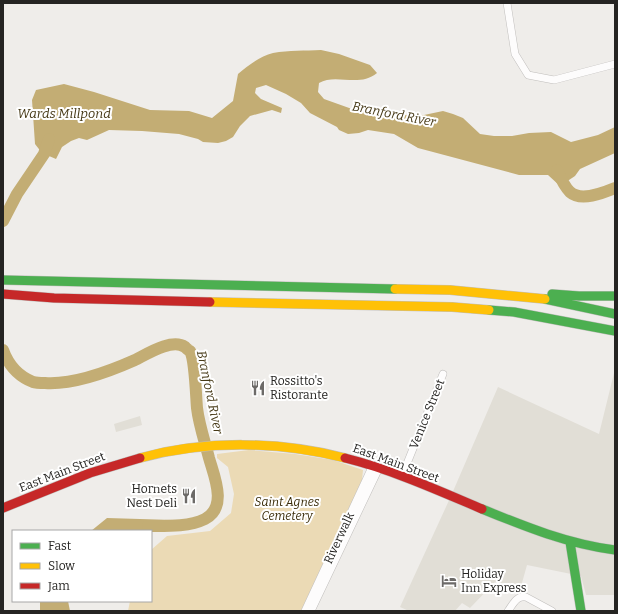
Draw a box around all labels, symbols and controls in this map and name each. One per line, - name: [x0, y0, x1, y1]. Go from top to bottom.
- water label: Branford River: [351, 99, 438, 130]
- water label: Wards Millpond: [17, 106, 111, 121]
- water label: Branford River: [194, 349, 226, 436]
- place label: Rossitto's Ristorante: [270, 374, 328, 402]
- street label: Venice Street: [407, 376, 448, 451]
- restaurant icon: Rossitto's Ristorante: [249, 379, 267, 397]
- street label: East Main Street: [351, 441, 442, 485]
- street label: East Main Street: [17, 449, 107, 495]
- place label: Hornets Nest Deli: [127, 482, 177, 510]
- restaurant icon: Hornets Nest Deli: [180, 487, 198, 505]
- park label: Saint Agnes Cemetery: [255, 495, 320, 523]
- street label: Riverwalk: [321, 510, 357, 566]
- legend: [12, 530, 152, 602]
- text: Fast: [48, 539, 72, 553]
- text: Slow: [48, 559, 75, 573]
- place label: Holiday Inn Express: [461, 567, 527, 595]
- hotel icon: Holiday Inn Express: [440, 572, 458, 590]
- text: Jam: [47, 579, 70, 593]

